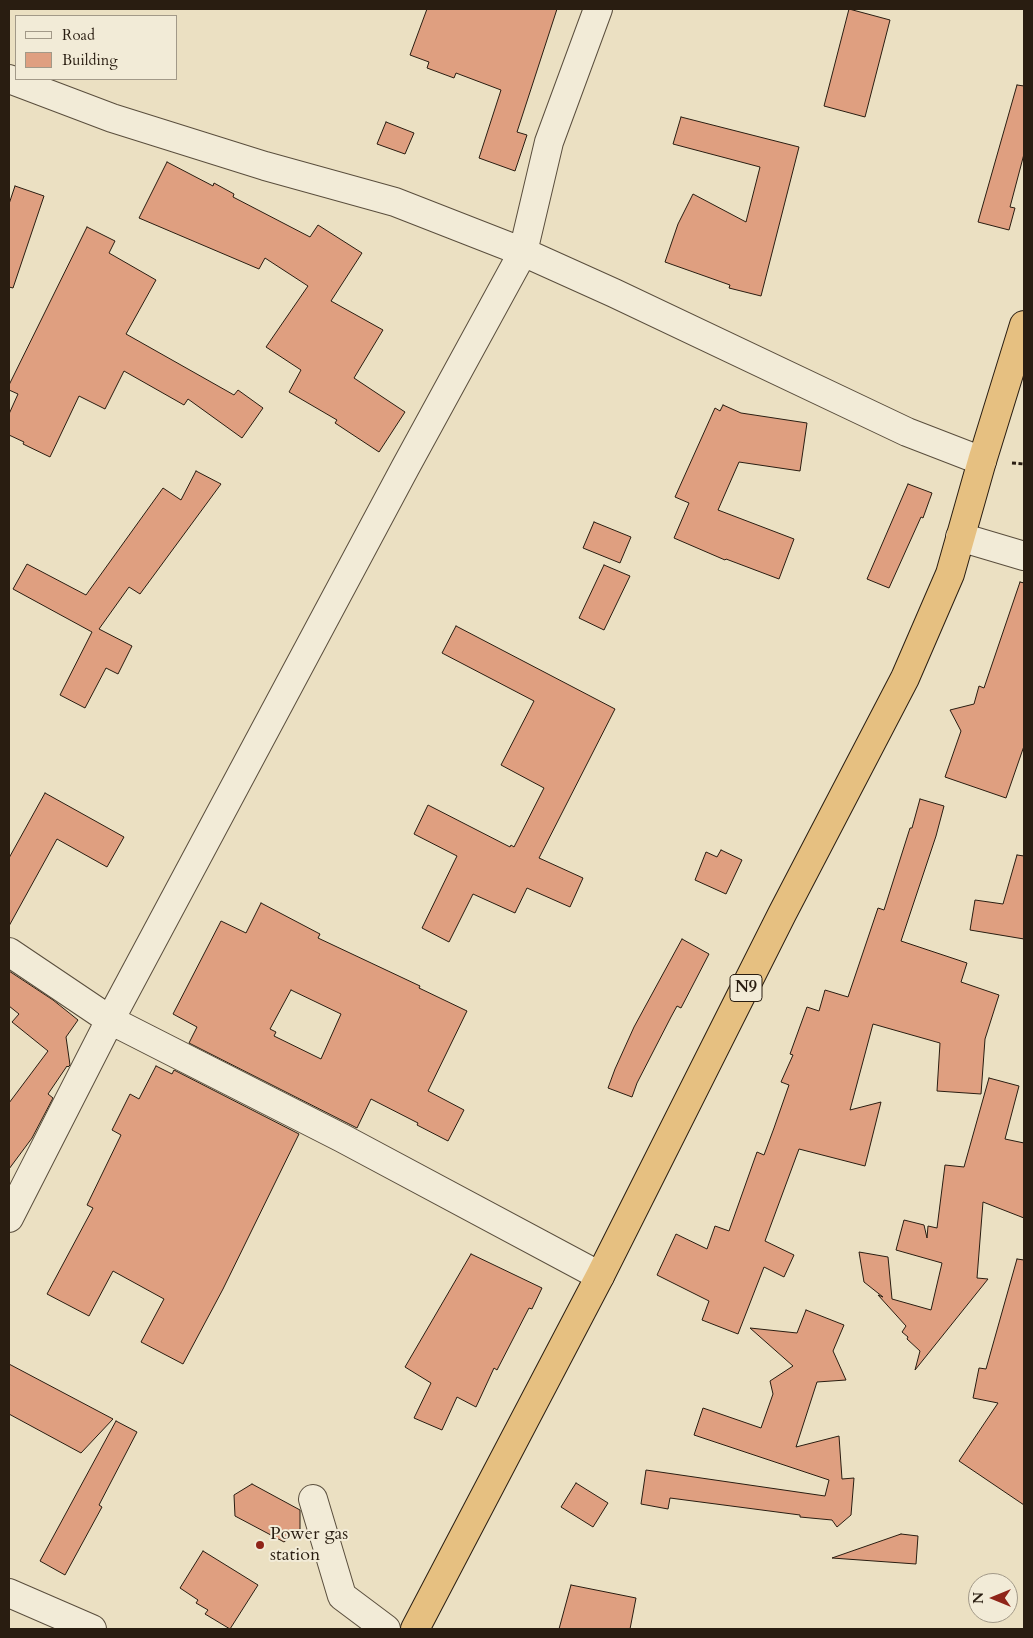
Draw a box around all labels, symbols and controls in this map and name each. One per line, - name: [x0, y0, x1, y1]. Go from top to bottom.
- legend: [15, 15, 178, 80]
- text: Road: [62, 25, 95, 45]
- text: Building: [62, 50, 118, 70]
- road number: N9: [730, 974, 762, 1001]
- place label: Power gas station: [270, 1524, 348, 1566]
- marker: Power gas station: [254, 1539, 266, 1551]
- north arrow: [968, 1573, 1018, 1623]
- text: N: [969, 1592, 988, 1604]

